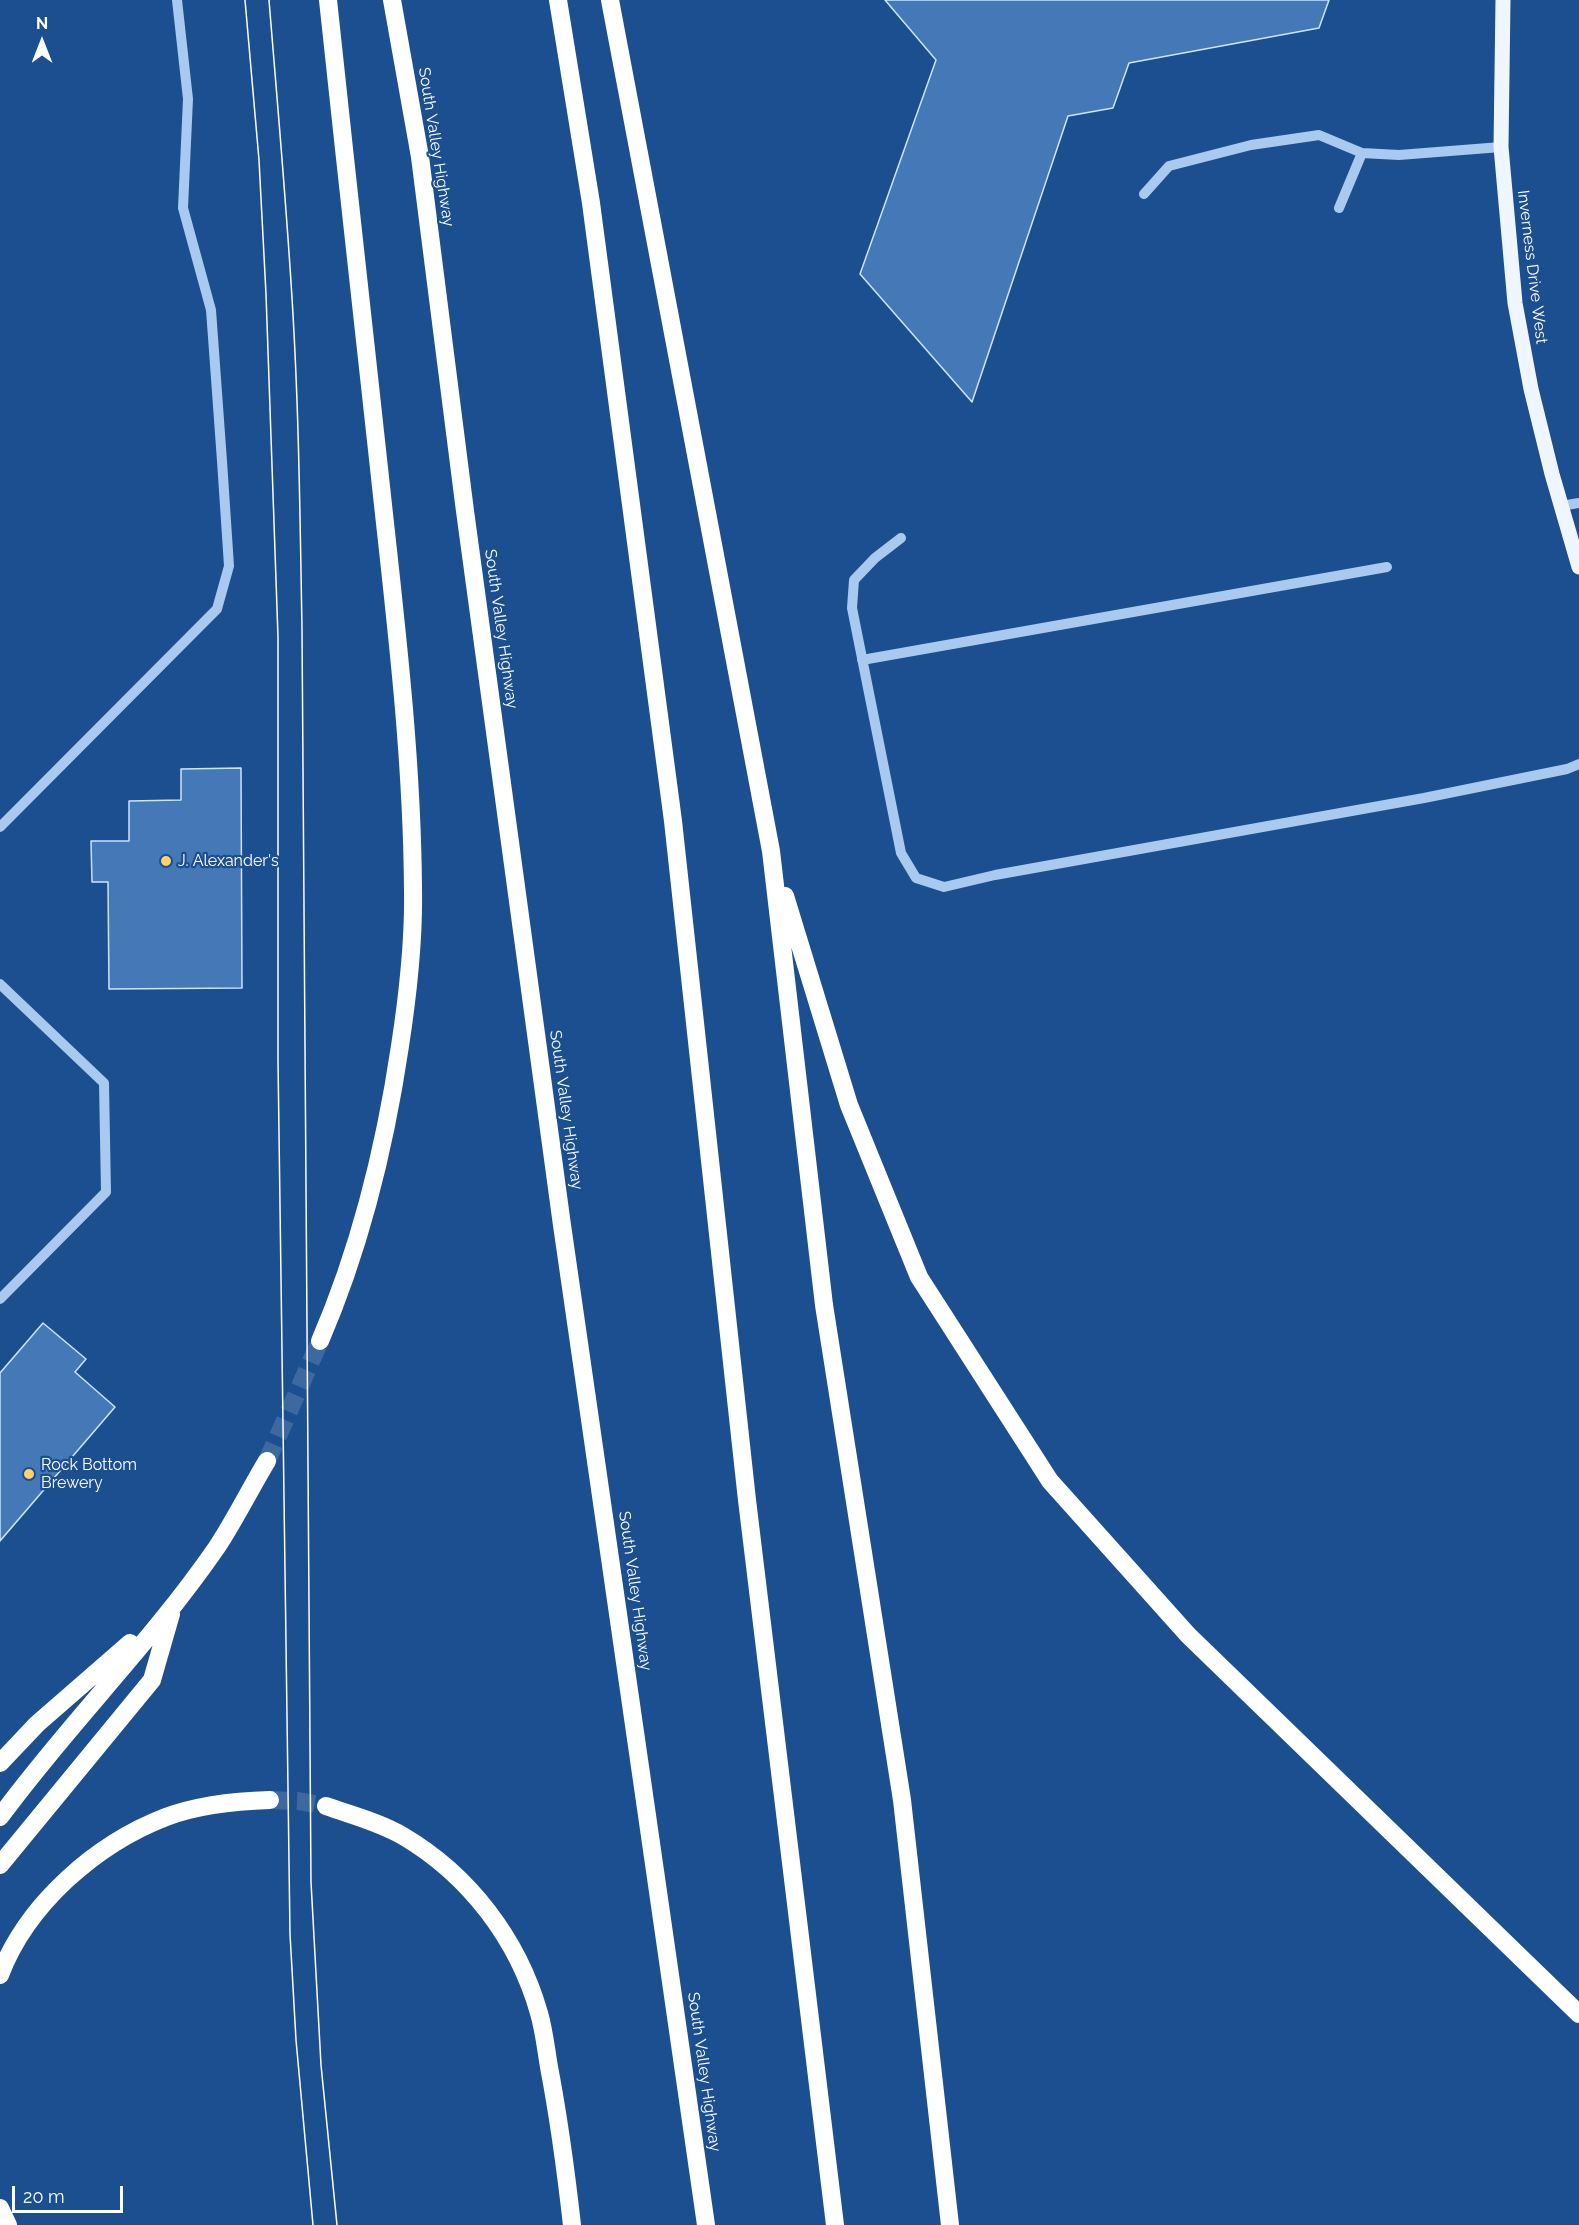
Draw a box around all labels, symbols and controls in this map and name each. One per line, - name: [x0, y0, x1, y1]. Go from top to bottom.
- north arrow: [12, 12, 72, 72]
- text: N: [36, 14, 48, 33]
- street label: South Valley Highway: [414, 66, 458, 228]
- street label: Inverness Drive West: [1513, 189, 1551, 345]
- street label: South Valley Highway: [480, 548, 522, 710]
- place label: J. Alexander's: [178, 851, 279, 871]
- marker: J. Alexander's: [159, 854, 173, 868]
- street label: South Valley Highway: [545, 1029, 587, 1191]
- place label: Rock Bottom Brewery: [41, 1455, 137, 1493]
- marker: Rock Bottom Brewery: [22, 1467, 36, 1481]
- street label: South Valley Highway: [614, 1510, 656, 1672]
- street label: South Valley Highway: [683, 1991, 725, 2153]
- scale bar: [15, 2174, 126, 2212]
- text: 20 m: [23, 2186, 65, 2207]

